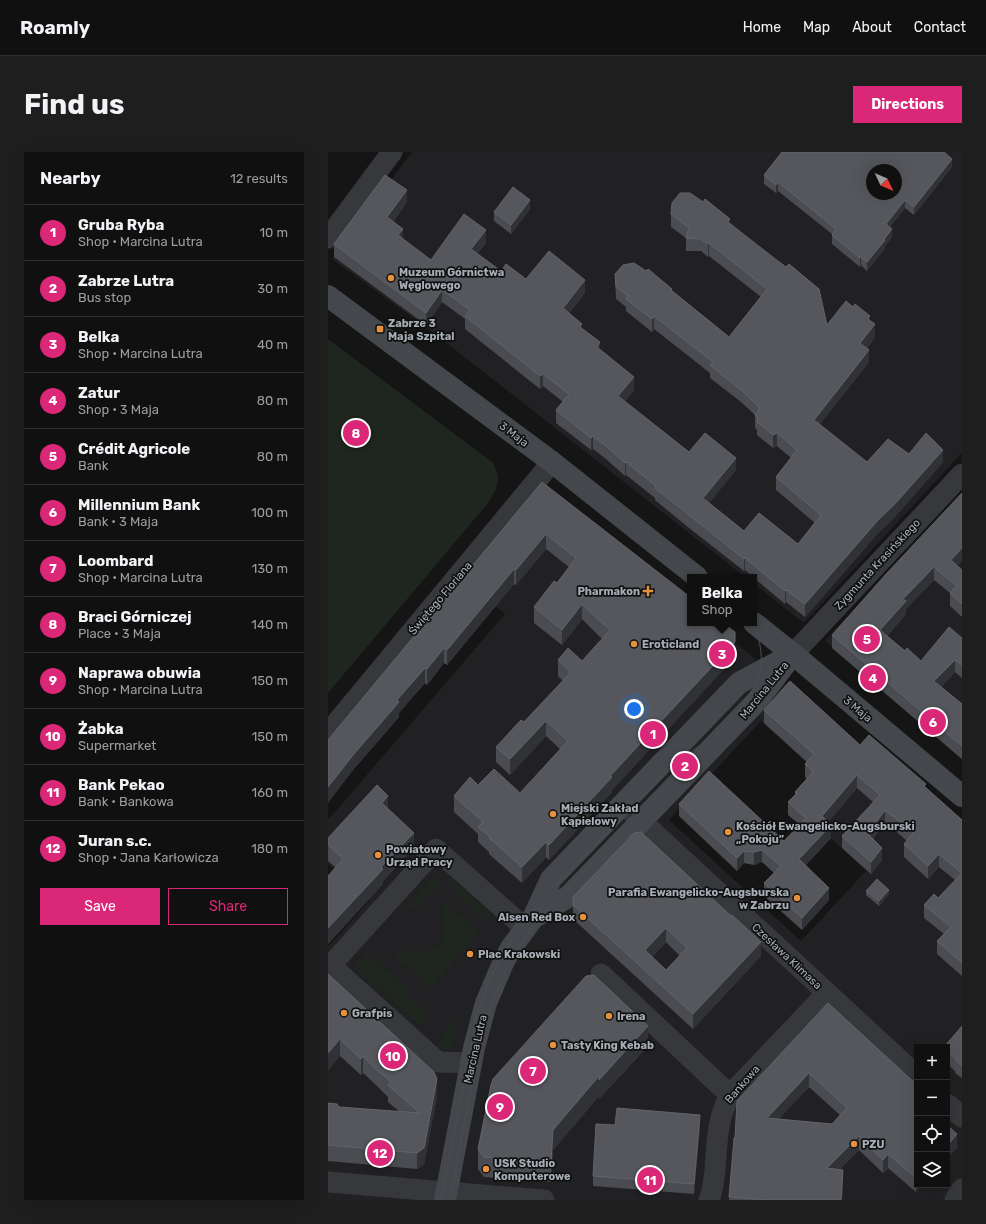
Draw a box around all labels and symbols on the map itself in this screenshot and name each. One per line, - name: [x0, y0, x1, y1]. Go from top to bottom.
- north arrow: [866, 164, 902, 200]
- place label: Muzeum Górnictwa Węglowego: [399, 266, 504, 292]
- marker: Muzeum Górnictwa Węglowego: [386, 273, 396, 283]
- place label: Zabrze 3 Maja Szpital: [388, 317, 454, 343]
- marker: Zabrze 3 Maja Szpital: [375, 324, 385, 334]
- pin: 8: [343, 418, 369, 448]
- street label: 3 Maja: [497, 419, 531, 450]
- street label: Zygmunta Krasińskiego: [832, 516, 923, 612]
- street label: Świętego Floriana: [406, 559, 475, 638]
- place label: Pharmakon: [577, 585, 640, 598]
- marker: Pharmakon: [643, 586, 653, 596]
- pin: 5: [854, 624, 880, 654]
- place label: Eroticland: [642, 638, 699, 651]
- marker: Eroticland: [629, 639, 639, 649]
- pin: 3: [709, 639, 735, 669]
- street label: Marcina Lutra: [737, 659, 792, 722]
- pin: 4: [860, 663, 886, 693]
- street label: 3 Maja: [841, 694, 875, 725]
- your location: [624, 699, 644, 719]
- pin: 6: [920, 707, 946, 737]
- pin: 1: [640, 719, 666, 749]
- pin: 2: [672, 751, 698, 781]
- place label: Miejski Zakład Kąpielowy: [561, 802, 638, 828]
- marker: Miejski Zakład Kąpielowy: [548, 809, 558, 819]
- place label: Kościół Ewangelicko-Augsburski „Pokoju”: [736, 820, 915, 846]
- marker: Kościół Ewangelicko-Augsburski „Pokoju”: [723, 827, 733, 837]
- place label: Powiatowy Urząd Pracy: [386, 843, 453, 869]
- marker: Powiatowy Urząd Pracy: [373, 850, 383, 860]
- place label: Parafia Ewangelicko-Augsburska w Zabrzu: [608, 886, 789, 912]
- marker: Parafia Ewangelicko-Augsburska w Zabrzu: [792, 893, 802, 903]
- place label: Alsen Red Box: [498, 911, 576, 924]
- marker: Alsen Red Box: [578, 912, 588, 922]
- street label: Czesława Klimasa: [749, 921, 824, 992]
- place label: Plac Krakowski: [478, 948, 560, 961]
- marker: Plac Krakowski: [465, 949, 475, 959]
- place label: Grafpis: [352, 1007, 392, 1020]
- marker: Grafpis: [339, 1008, 349, 1018]
- place label: Irena: [617, 1010, 646, 1023]
- marker: Irena: [604, 1011, 614, 1021]
- street label: Marcina Lutra: [461, 1013, 490, 1085]
- place label: Tasty King Kebab: [561, 1039, 654, 1052]
- marker: Tasty King Kebab: [548, 1040, 558, 1050]
- pin: 10: [380, 1041, 406, 1071]
- pin: 7: [520, 1056, 546, 1086]
- street label: Bankowa: [722, 1063, 763, 1106]
- pin: 9: [487, 1092, 513, 1122]
- pin: 12: [367, 1138, 393, 1168]
- place label: PZU: [862, 1138, 885, 1151]
- marker: PZU: [849, 1139, 859, 1149]
- place label: USK Studio Komputerowe: [494, 1157, 571, 1183]
- marker: USK Studio Komputerowe: [481, 1164, 491, 1174]
- pin: 11: [637, 1165, 663, 1195]

